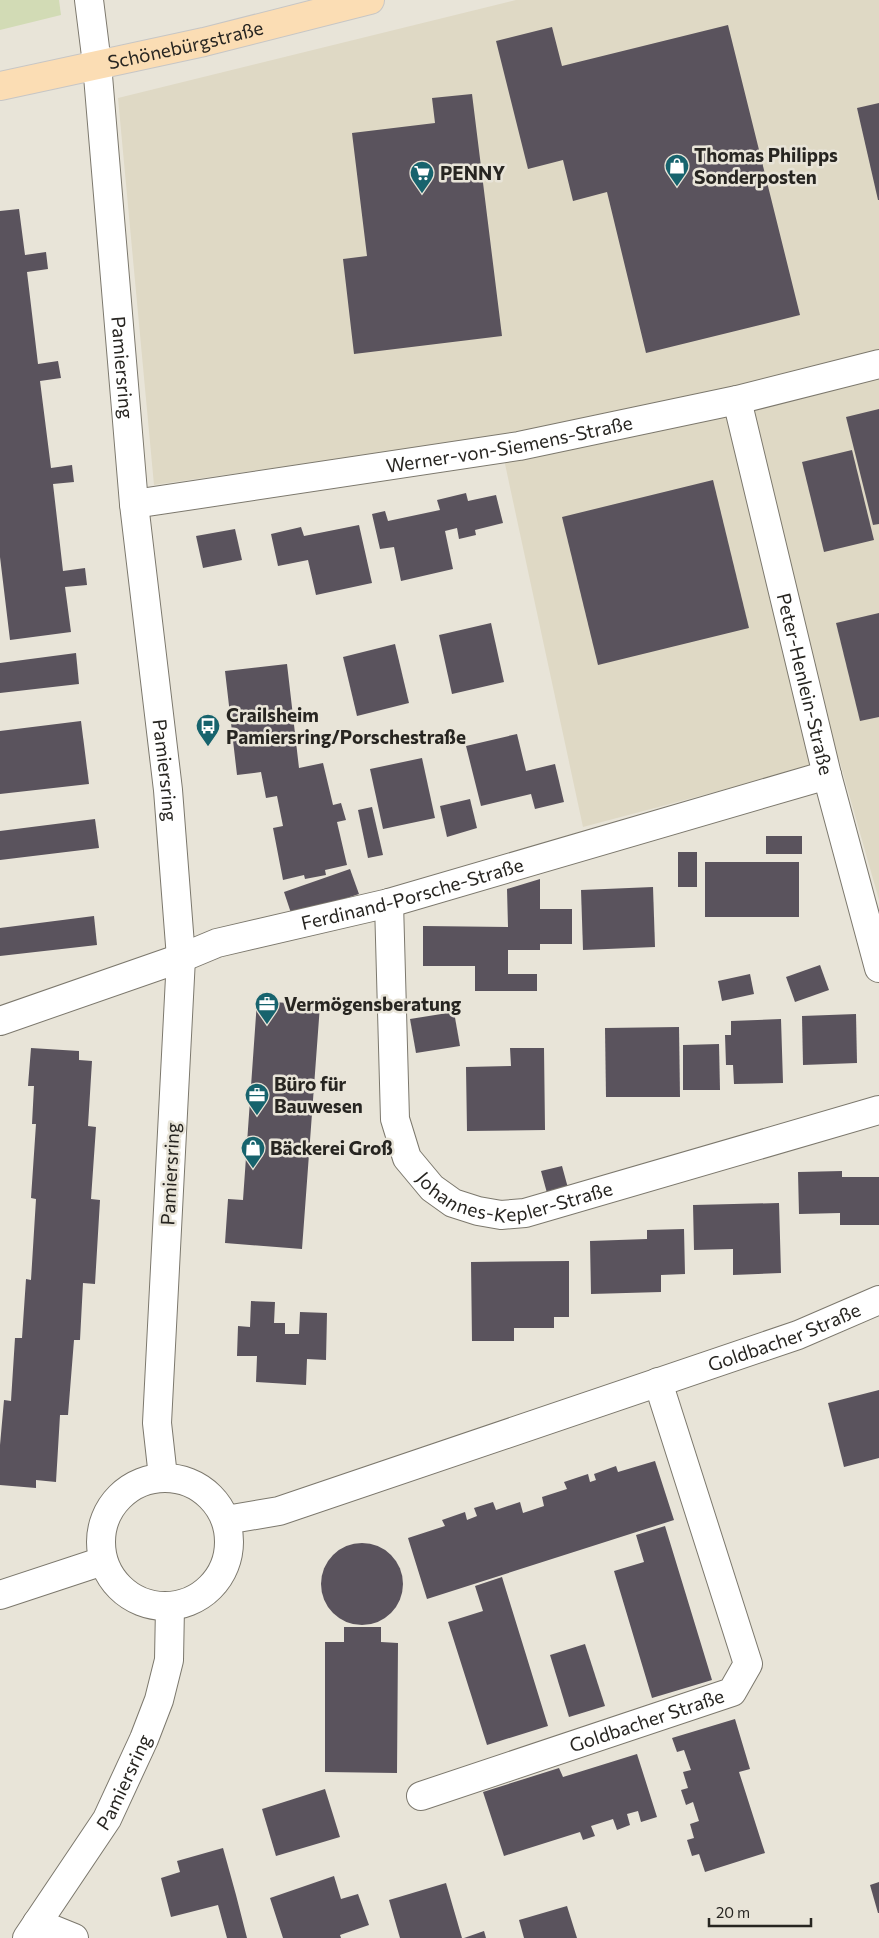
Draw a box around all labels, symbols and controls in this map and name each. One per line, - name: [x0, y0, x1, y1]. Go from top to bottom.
- street label: Schönebürgstraße: [106, 15, 266, 73]
- place label: Thomas Philipps Sonderposten: [694, 143, 838, 188]
- shop icon: Thomas Philipps Sonderposten: [664, 153, 690, 187]
- supermarket icon: PENNY: [409, 160, 435, 194]
- place label: PENNY: [440, 161, 505, 184]
- street label: Pamiersring: [107, 315, 139, 420]
- street label: Werner-von-Siemens-Straße: [384, 410, 634, 477]
- street label: Peter-Henlein-Straße: [773, 591, 839, 777]
- place label: Crailsheim Pamiersring/Porschestraße: [226, 703, 466, 748]
- bus stop icon: Crailsheim Pamiersring/Porschestraße: [195, 713, 221, 747]
- street label: Pamiersring: [149, 718, 182, 822]
- street label: Ferdinand-Porsche-Straße: [299, 852, 526, 934]
- office icon: Vermögensberatung: [254, 991, 280, 1025]
- place label: Vermögensberatung: [284, 992, 462, 1015]
- place label: Büro für Bauwesen: [274, 1072, 363, 1117]
- office icon: Büro für Bauwesen: [244, 1082, 270, 1116]
- street label: Pamiersring: [155, 1122, 184, 1226]
- shop icon: Bäckerei Groß: [240, 1135, 266, 1169]
- place label: Bäckerei Groß: [270, 1136, 393, 1159]
- street label: Johannes-Kepler-Straße: [412, 1167, 615, 1227]
- street label: Goldbacher Straße: [705, 1297, 864, 1376]
- street label: Goldbacher Straße: [566, 1684, 727, 1757]
- street label: Pamiersring: [91, 1730, 156, 1834]
- scale bar: [709, 1896, 812, 1928]
- text: 20 m: [716, 1903, 750, 1921]

